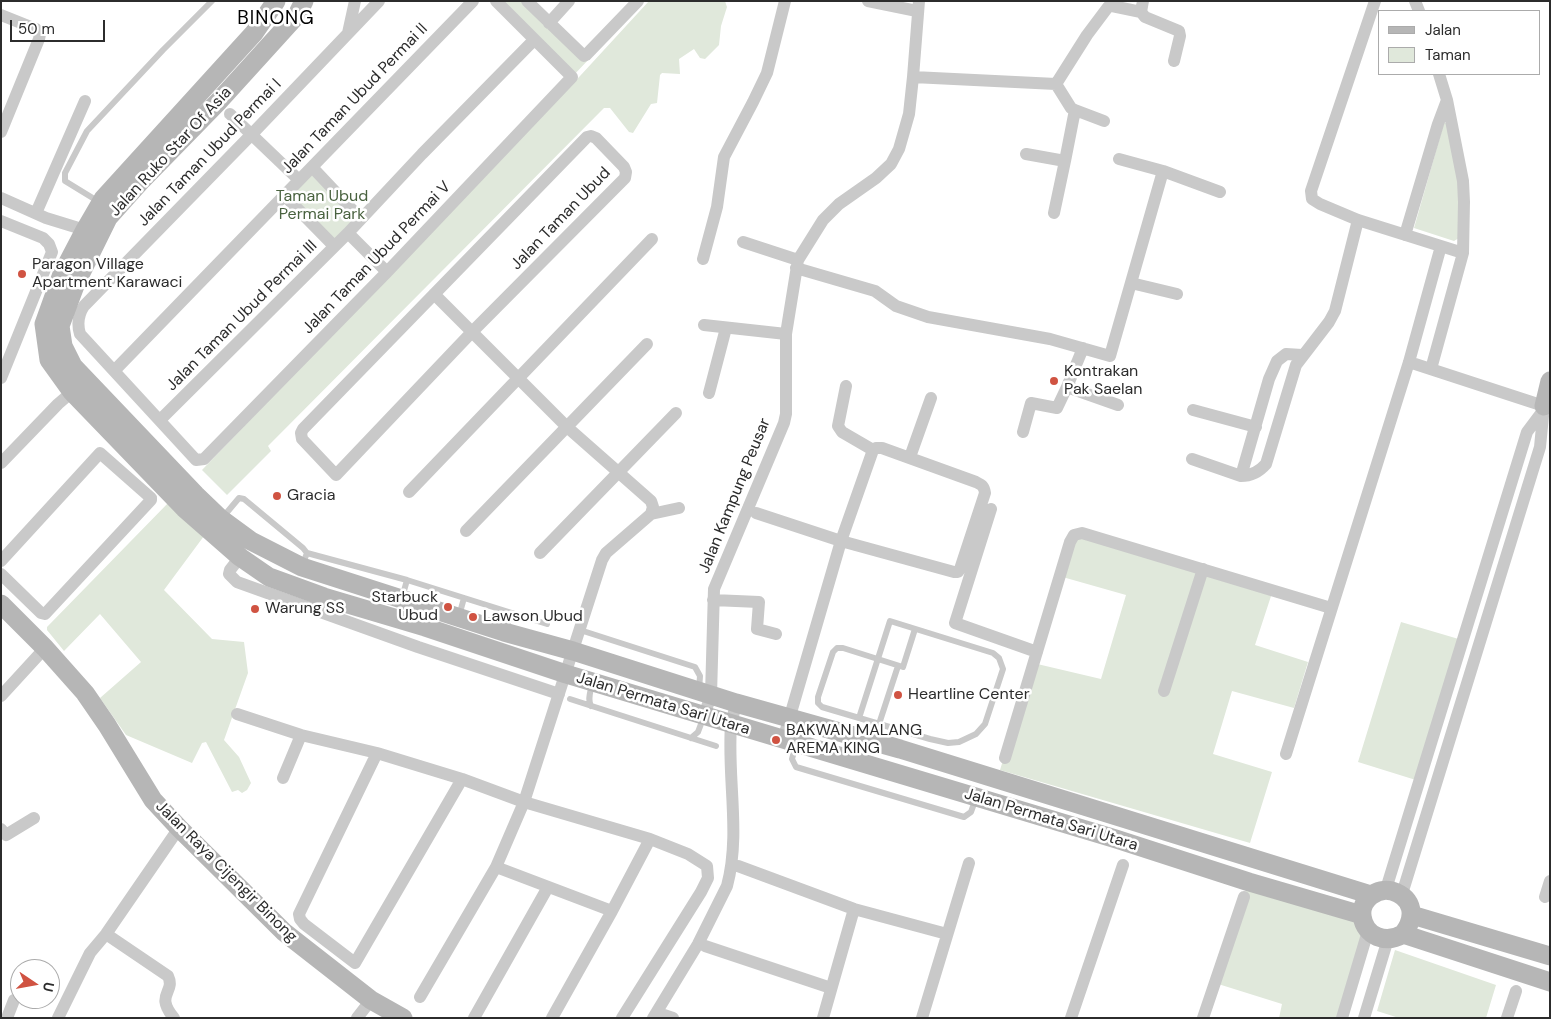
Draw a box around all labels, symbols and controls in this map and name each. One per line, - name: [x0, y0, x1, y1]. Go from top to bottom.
- district label: BINONG: [237, 8, 315, 30]
- scale bar: [12, 10, 108, 42]
- legend: [1378, 10, 1541, 75]
- text: 50 m: [18, 19, 55, 39]
- street label: Jalan Taman Ubud Permai II: [278, 20, 432, 178]
- text: Jalan: [1425, 20, 1461, 40]
- text: Taman: [1425, 45, 1471, 65]
- street label: Jalan Taman Ubud Permai I: [134, 75, 286, 231]
- street label: Jalan Ruko Star Of Asia: [106, 83, 236, 221]
- street label: Jalan Taman Ubud: [507, 164, 615, 274]
- street label: Jalan Taman Ubud Permai V: [299, 178, 455, 338]
- park label: Taman Ubud Permai Park: [276, 187, 368, 225]
- street label: Jalan Taman Ubud Permai III: [163, 237, 321, 395]
- place label: Paragon Village Apartment Karawaci: [32, 255, 182, 293]
- marker: Paragon Village Apartment Karawaci: [16, 268, 28, 280]
- place label: Kontrakan Pak Saelan: [1064, 362, 1142, 400]
- marker: Kontrakan Pak Saelan: [1048, 375, 1060, 387]
- street label: Jalan Kampung Peusar: [695, 416, 775, 576]
- place label: Gracia: [287, 486, 335, 506]
- marker: Gracia: [271, 490, 283, 502]
- place label: Starbuck Ubud: [371, 588, 438, 626]
- place label: Warung SS: [265, 599, 344, 619]
- marker: Starbuck Ubud: [442, 601, 454, 613]
- marker: Warung SS: [249, 603, 261, 615]
- place label: Lawson Ubud: [483, 607, 583, 627]
- marker: Lawson Ubud: [467, 611, 479, 623]
- street label: Jalan Permata Sari Utara: [574, 668, 752, 740]
- place label: Heartline Center: [908, 685, 1030, 705]
- marker: Heartline Center: [892, 689, 904, 701]
- place label: BAKWAN MALANG AREMA KING: [786, 721, 922, 759]
- marker: BAKWAN MALANG AREMA KING: [770, 734, 782, 746]
- street label: Jalan Permata Sari Utara: [962, 784, 1140, 856]
- street label: Jalan Raya Cijengir Binong: [151, 797, 301, 947]
- north arrow: [10, 959, 60, 1009]
- text: U: [39, 980, 58, 993]

